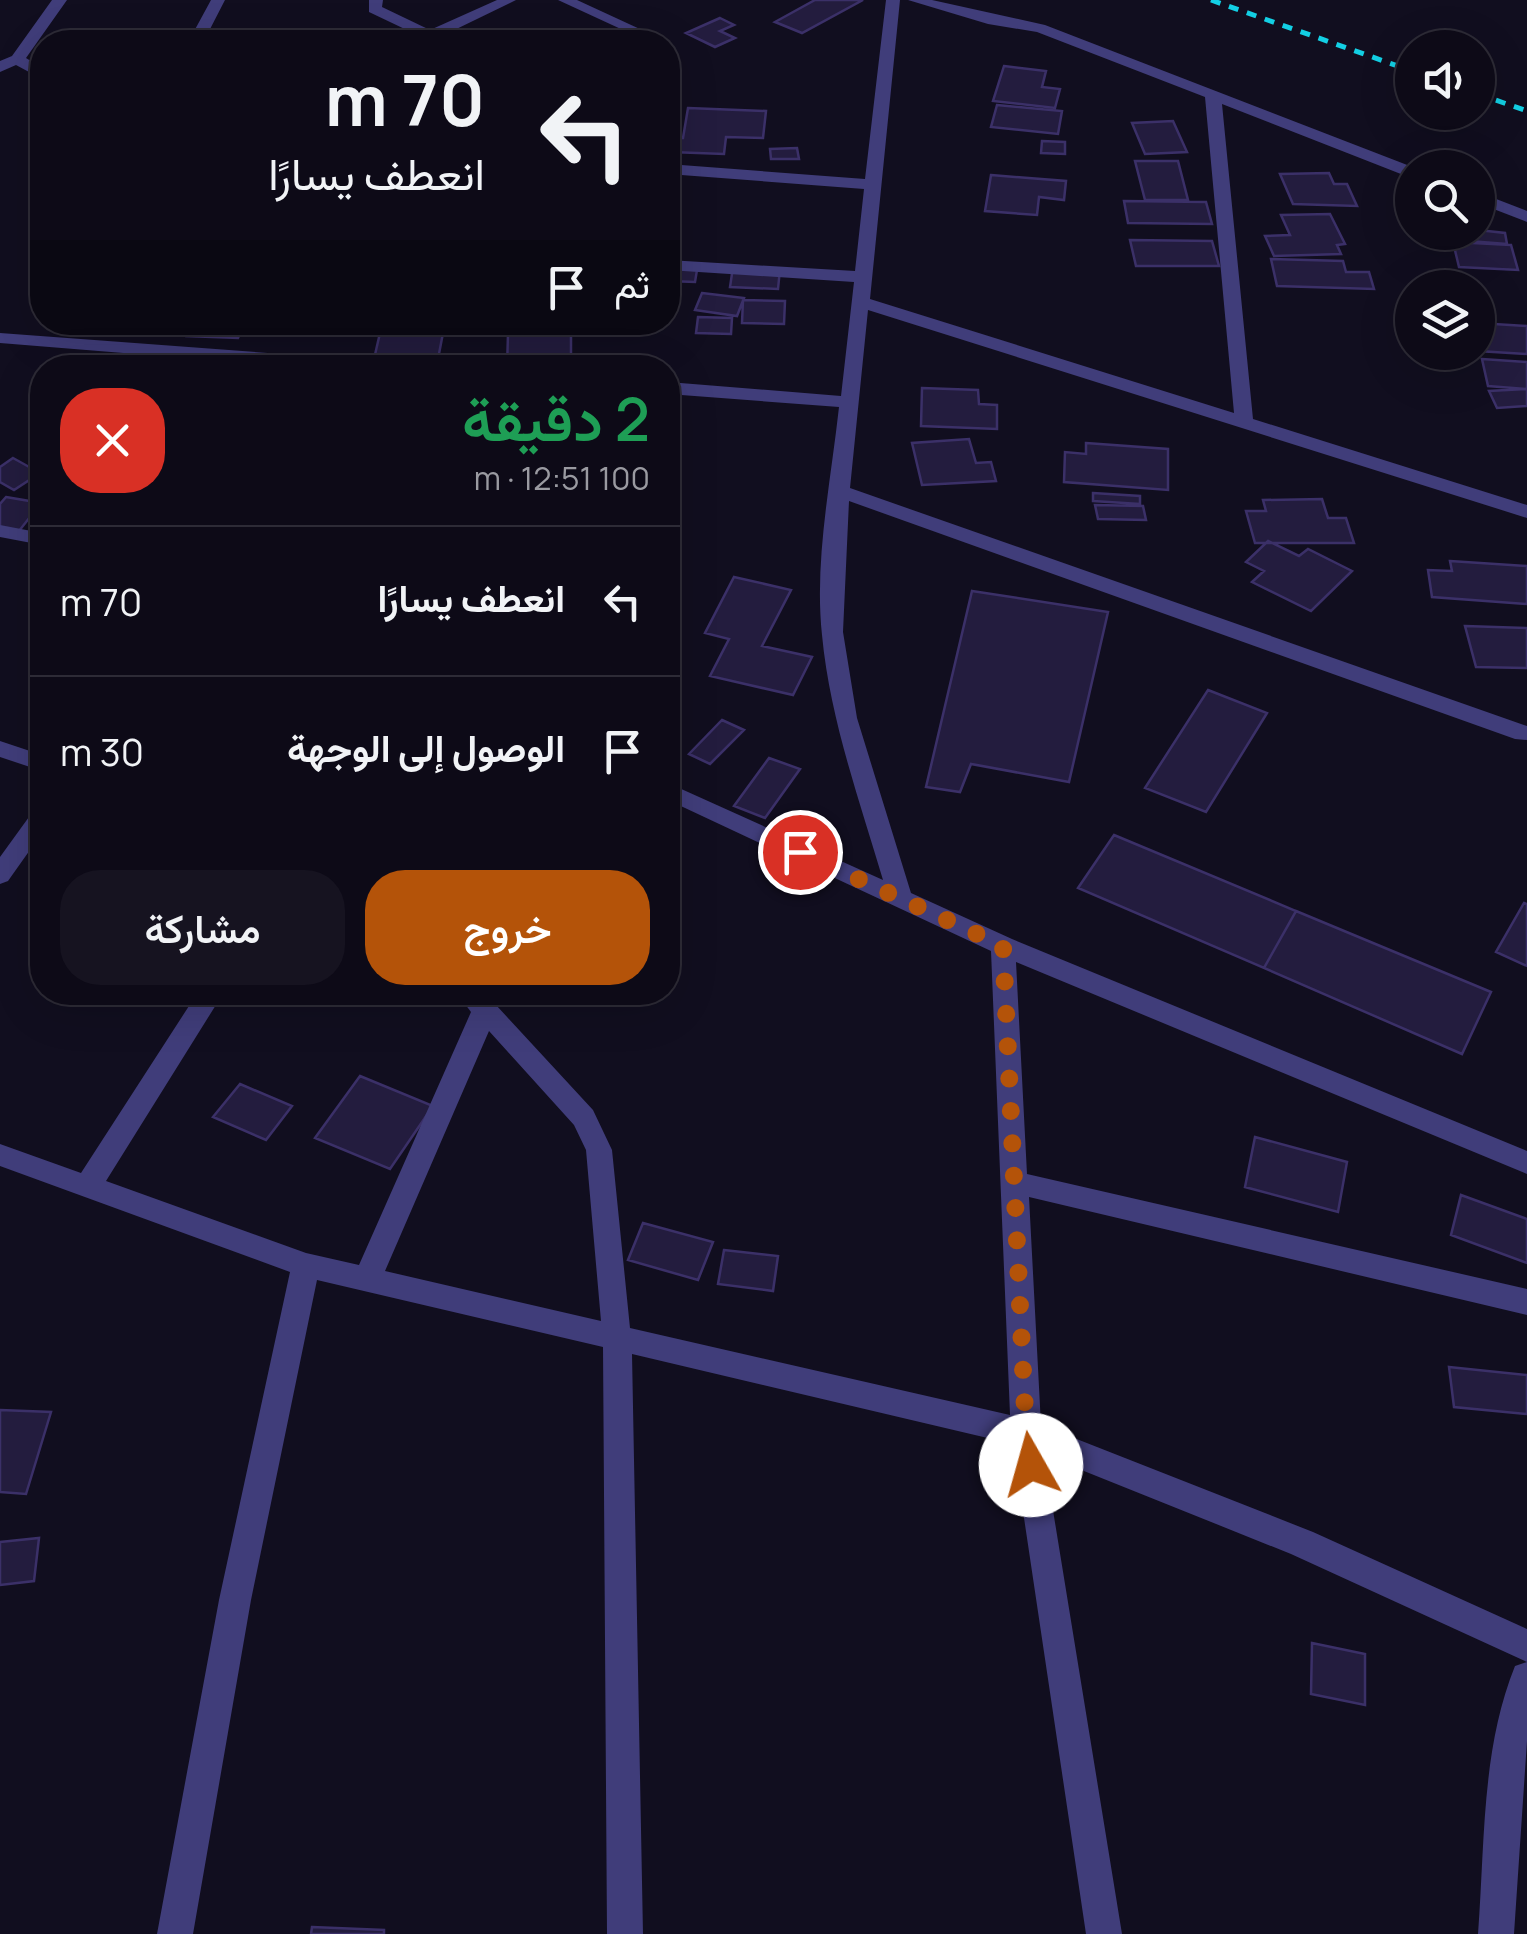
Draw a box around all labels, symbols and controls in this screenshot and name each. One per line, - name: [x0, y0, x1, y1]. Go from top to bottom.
- map controls: [1395, 30, 1495, 370]
- button: sound: [1395, 30, 1495, 130]
- text: 70 m: [325, 51, 485, 147]
- icon: left: [520, 70, 650, 200]
- text: انعطف يسارًا: [268, 142, 485, 204]
- button: search: [1395, 150, 1495, 250]
- text: ثم: [614, 257, 650, 309]
- icon: arrive: [539, 260, 594, 315]
- button: layers: [1395, 270, 1495, 370]
- text: 2 دقيقة: [462, 377, 650, 459]
- button: close: [60, 388, 165, 493]
- text: 100 m · 12:51: [474, 456, 650, 500]
- text: انعطف يسارًا: [378, 571, 565, 623]
- icon: left: [595, 574, 650, 629]
- text: 70 m: [60, 575, 142, 627]
- text: الوصول إلى الوجهة: [287, 721, 565, 773]
- icon: arrive: [595, 724, 650, 779]
- text: 30 m: [60, 725, 144, 777]
- pin: [758, 810, 843, 895]
- icon: arrive: [773, 825, 828, 880]
- button: مشاركة: [60, 870, 345, 985]
- button: خروج: [365, 870, 650, 985]
- position arrow: [979, 1413, 1083, 1517]

